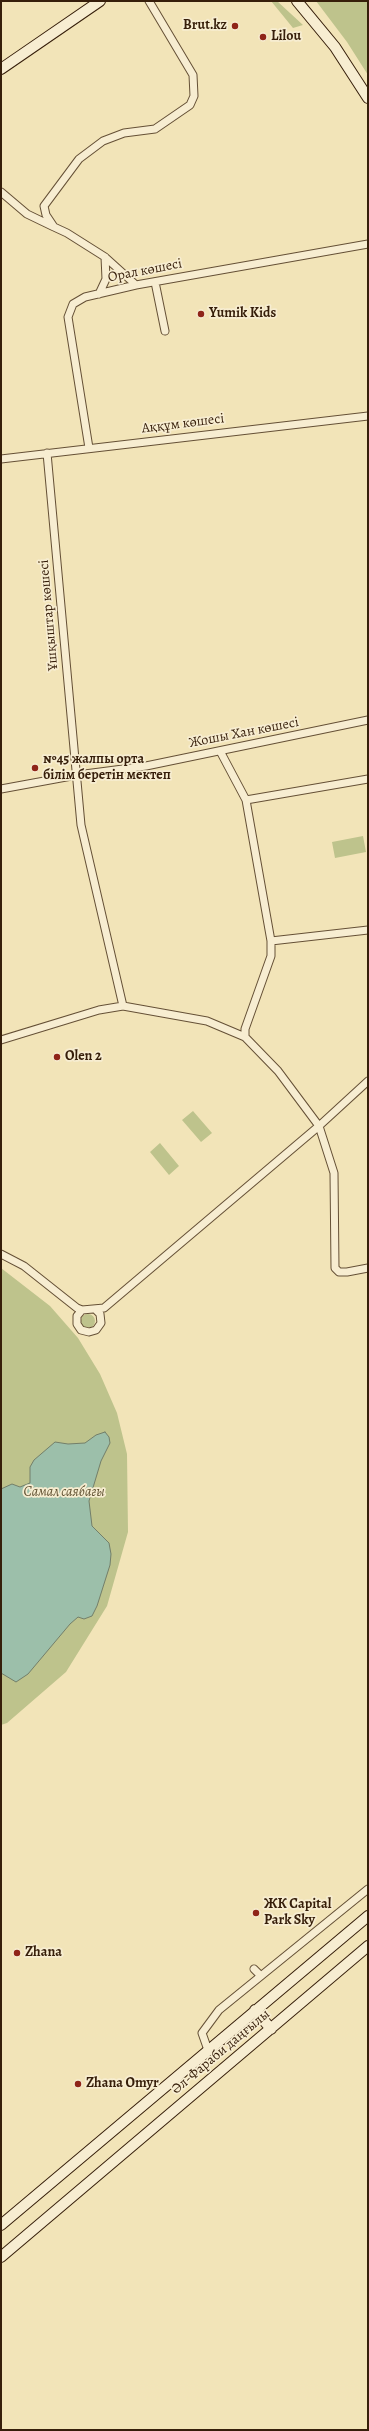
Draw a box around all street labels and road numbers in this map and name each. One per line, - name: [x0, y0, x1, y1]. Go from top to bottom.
- street label: Орал көшесі: [106, 256, 184, 286]
- street label: Аққұм көшесі: [141, 411, 225, 437]
- street label: Ұшқыштар көшесі: [36, 559, 62, 671]
- street label: Жошы Хан көшесі: [188, 714, 300, 752]
- street label: Әл-Фараби даңғылы: [168, 2006, 274, 2098]

